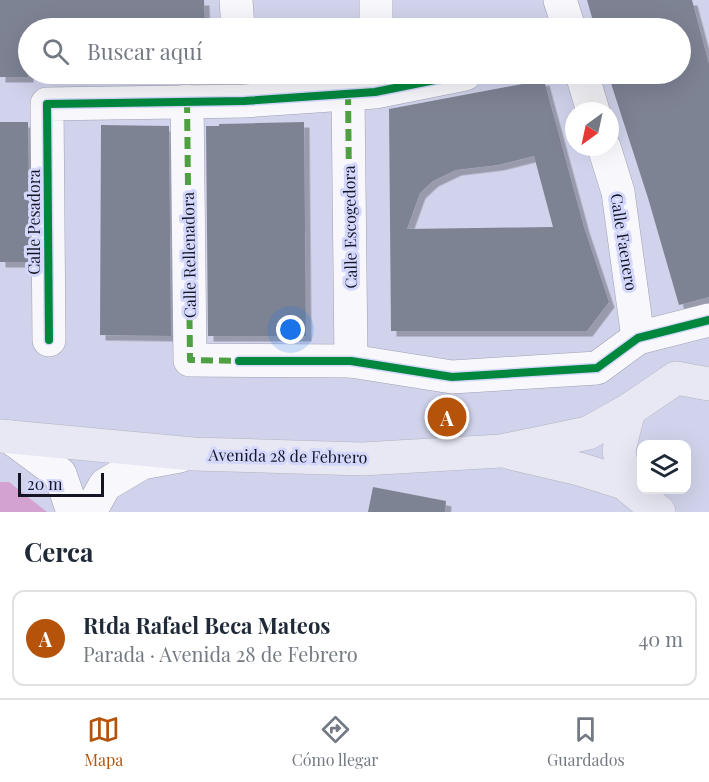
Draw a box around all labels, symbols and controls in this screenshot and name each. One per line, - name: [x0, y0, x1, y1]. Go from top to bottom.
- search box: [18, 18, 691, 84]
- icon: search: [39, 35, 72, 68]
- text: Buscar aquí: [87, 36, 202, 66]
- north arrow: [565, 102, 619, 156]
- street label: Calle Escogedora: [338, 165, 361, 289]
- street label: Calle Pesadora: [23, 169, 44, 275]
- street label: Calle Rellenadora: [177, 192, 200, 318]
- street label: Calle Faenero: [606, 192, 643, 292]
- your location: [276, 315, 305, 344]
- pin: A: [428, 394, 466, 440]
- map controls: [637, 440, 691, 494]
- button: layers: [637, 440, 691, 494]
- street label: Avenida 28 de Febrero: [207, 444, 368, 467]
- scale bar: [18, 470, 104, 498]
- text: 20 m: [27, 473, 62, 494]
- text: Cerca: [24, 534, 93, 569]
- text: Rtda Rafael Beca Mateos: [83, 610, 330, 640]
- text: A: [39, 625, 52, 652]
- text: 40 m: [638, 625, 683, 652]
- text: Parada · Avenida 28 de Febrero: [83, 640, 358, 667]
- tab: Mapa: [84, 713, 123, 770]
- tab: Cómo llegar: [292, 713, 379, 770]
- tab: Guardados: [547, 713, 625, 770]

